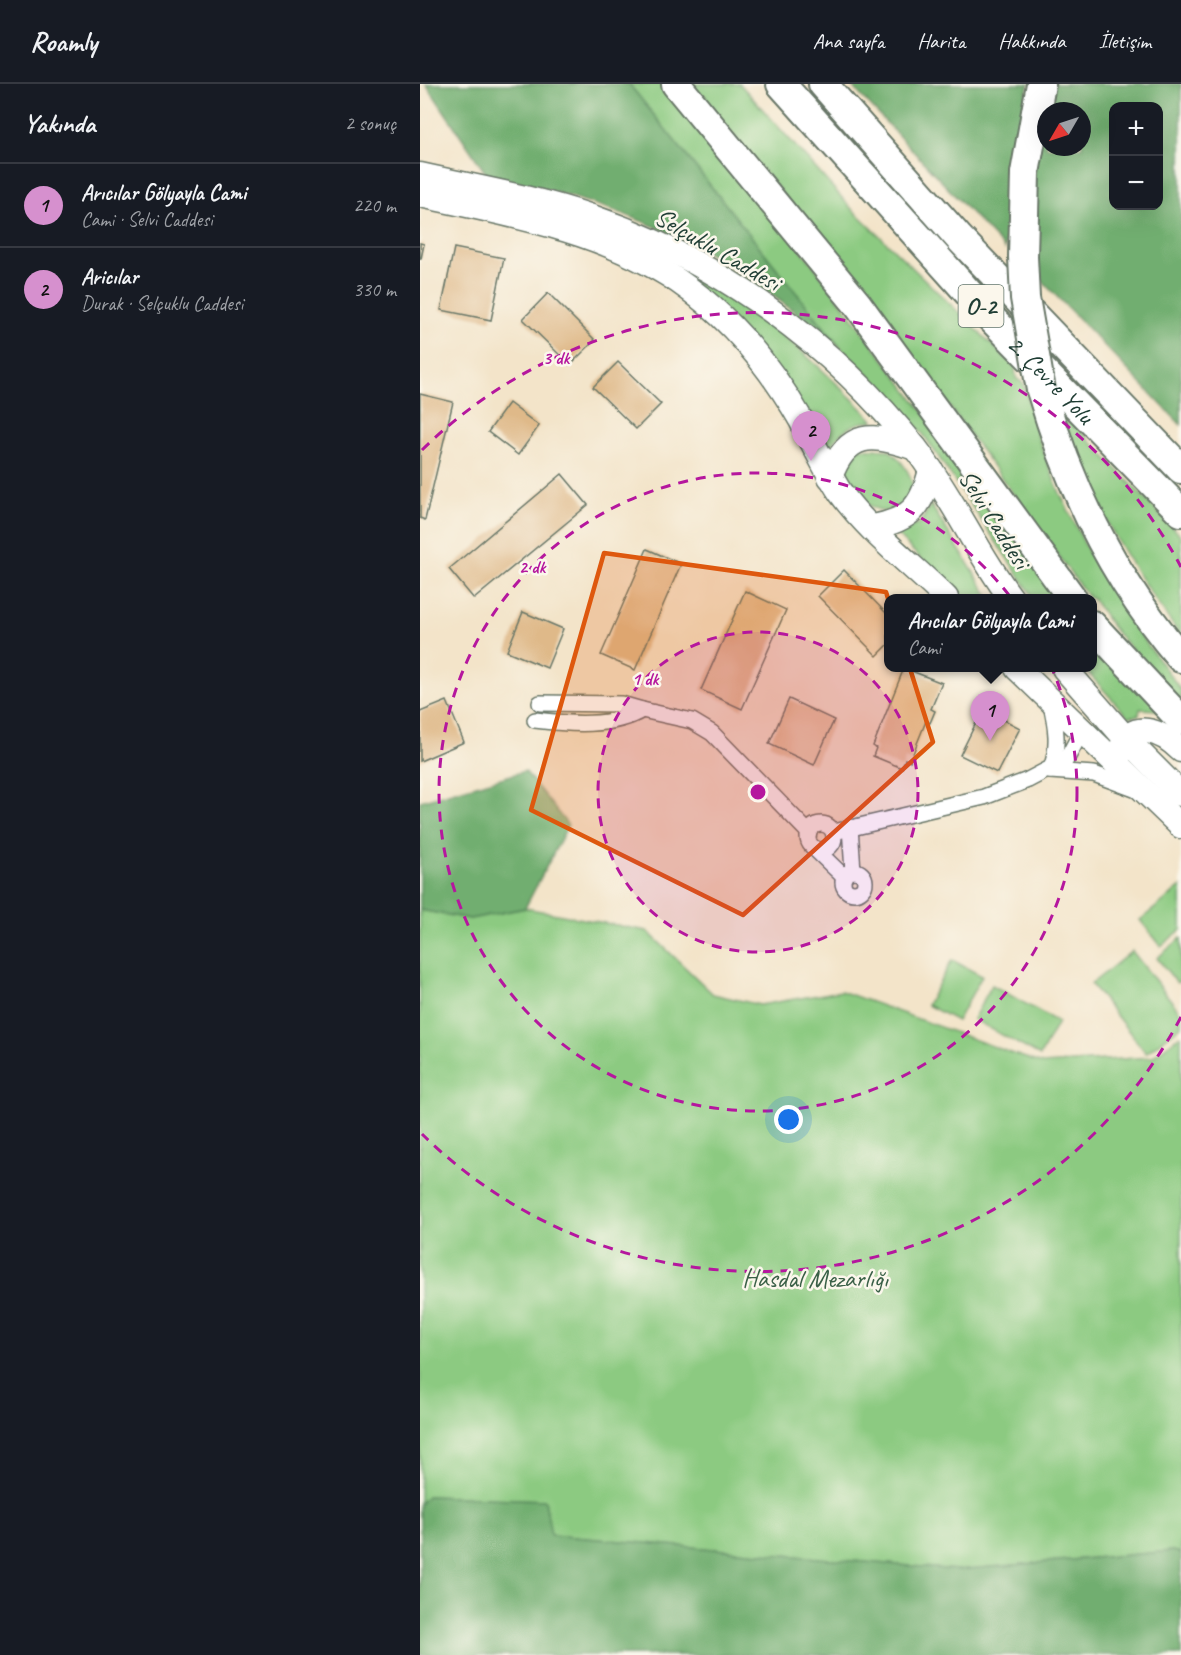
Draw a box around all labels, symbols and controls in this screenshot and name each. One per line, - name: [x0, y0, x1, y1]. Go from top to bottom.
- text: Roamly: [30, 24, 97, 59]
- text: Ana sayfa: [813, 28, 884, 54]
- text: Harita: [917, 28, 965, 54]
- text: Hakkında: [998, 28, 1066, 54]
- text: İletişim: [1099, 28, 1151, 54]
- north arrow: [1037, 102, 1091, 156]
- map controls: [1109, 102, 1163, 210]
- button: +: [1109, 102, 1163, 156]
- text: Yakında: [24, 107, 95, 140]
- text: 2 sonuç: [345, 111, 396, 136]
- button: −: [1109, 156, 1163, 210]
- text: Arıcılar Gölyayla Cami: [81, 179, 246, 207]
- text: 1: [39, 193, 48, 218]
- text: 220 m: [353, 193, 396, 218]
- street label: Selçuklu Caddesi: [649, 200, 789, 300]
- text: Cami · Selvi Caddesi: [81, 207, 213, 232]
- text: Aricılar: [81, 263, 138, 291]
- text: 2: [39, 277, 48, 302]
- text: 330 m: [353, 277, 396, 302]
- road number: O-2: [958, 285, 1004, 327]
- text: Durak · Selçuklu Caddesi: [81, 291, 243, 316]
- street label: 2. Çevre Yolu: [1000, 328, 1102, 432]
- text: 3 dk: [543, 347, 571, 369]
- pin: 2: [792, 412, 830, 461]
- street label: Selvi Caddesi: [951, 464, 1040, 578]
- text: 2 dk: [519, 556, 547, 578]
- popup: [884, 594, 1097, 672]
- text: Arıcılar Gölyayla Cami: [908, 607, 1073, 635]
- text: Cami: [908, 635, 941, 660]
- text: 1 dk: [632, 668, 660, 690]
- pin: 1: [970, 692, 1010, 741]
- centre of rings: [748, 782, 768, 802]
- your location: [774, 1105, 803, 1134]
- park label: Hasdal Mezarlığı: [742, 1262, 889, 1295]

